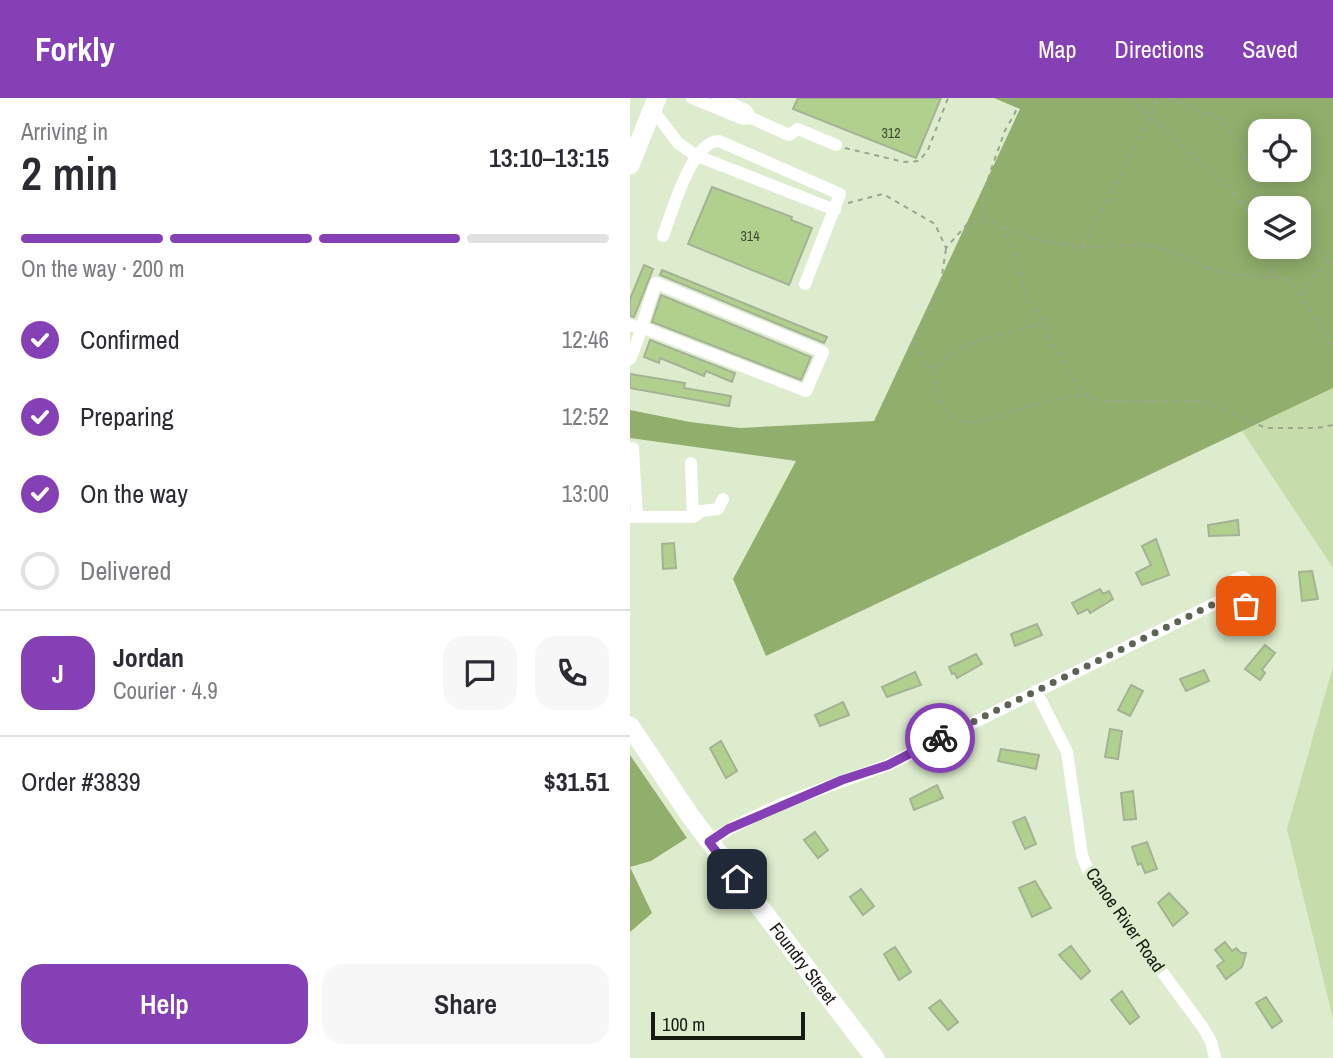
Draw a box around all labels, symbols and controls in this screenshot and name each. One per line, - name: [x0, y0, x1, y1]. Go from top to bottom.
- text: Forkly: [35, 27, 115, 71]
- text: Map: [1038, 33, 1076, 65]
- text: Directions: [1114, 33, 1204, 65]
- text: Saved: [1242, 33, 1298, 65]
- text: Arriving in: [21, 116, 108, 147]
- map controls: [1248, 119, 1311, 259]
- button: locate: [1248, 119, 1311, 182]
- house number: 312: [881, 124, 901, 142]
- text: 13:10–13:15: [489, 140, 609, 175]
- text: 2 min: [21, 142, 118, 204]
- button: layers: [1248, 196, 1311, 259]
- house number: 314: [740, 227, 760, 245]
- text: On the way · 200 m: [21, 253, 185, 284]
- icon: check: [21, 321, 59, 359]
- text: Confirmed: [80, 322, 180, 357]
- text: 12:46: [562, 324, 609, 355]
- icon: check: [21, 398, 59, 436]
- text: Preparing: [80, 399, 174, 434]
- text: 12:52: [562, 401, 609, 432]
- icon: check: [21, 475, 59, 513]
- text: On the way: [80, 476, 188, 511]
- text: 13:00: [562, 478, 609, 509]
- text: Delivered: [80, 553, 171, 588]
- pin: [1216, 576, 1276, 636]
- icon: bag: [1227, 587, 1265, 625]
- button: chat: [443, 636, 517, 710]
- button: phone: [535, 636, 609, 710]
- text: Jordan: [113, 640, 184, 675]
- text: J: [52, 656, 64, 691]
- text: Courier · 4.9: [113, 675, 218, 706]
- courier: [905, 703, 975, 773]
- icon: bike: [921, 719, 959, 757]
- text: Order #3839: [21, 764, 141, 799]
- text: $31.51: [544, 764, 609, 799]
- pin: [707, 849, 767, 909]
- icon: home: [718, 860, 756, 898]
- street label: Canoe River Road: [1080, 862, 1171, 977]
- street label: Foundry Street: [764, 917, 843, 1009]
- button: Help: [21, 964, 308, 1044]
- button: Share: [322, 964, 609, 1044]
- scale bar: [651, 1009, 805, 1041]
- text: 100 m: [662, 1011, 705, 1037]

